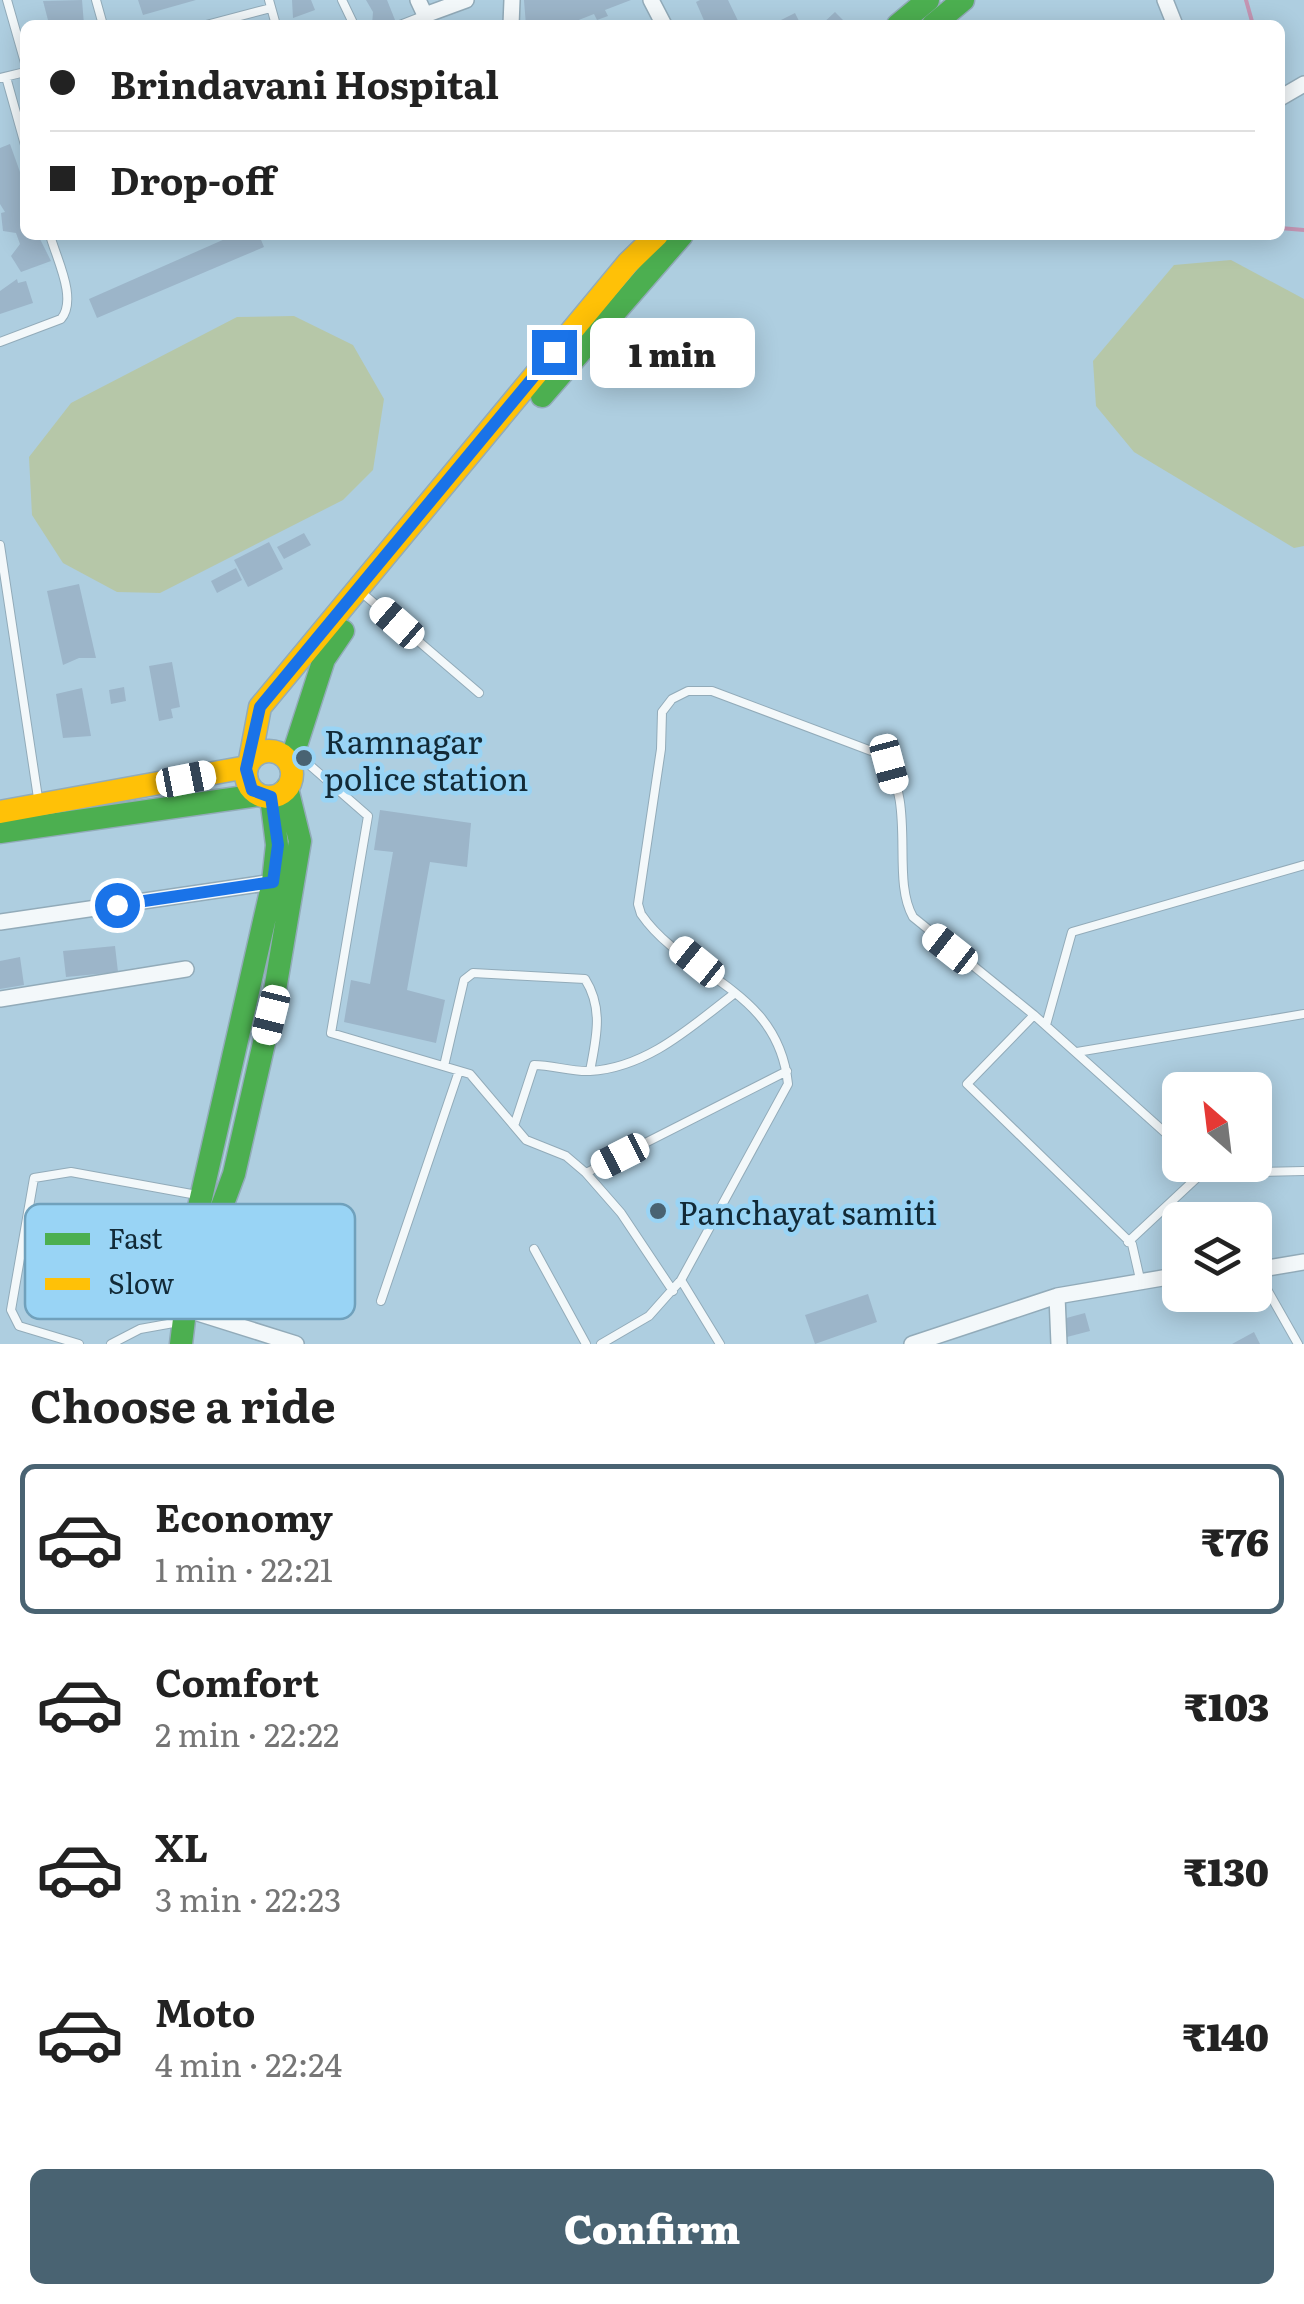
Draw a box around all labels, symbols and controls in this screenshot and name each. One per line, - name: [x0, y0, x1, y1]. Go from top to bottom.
- text: Brindavani Hospital: [110, 54, 499, 111]
- text: Drop-off: [110, 150, 275, 207]
- callout: 1 min: [589, 317, 754, 387]
- text: 1 min: [629, 329, 716, 377]
- route end: [532, 330, 577, 375]
- car: [365, 592, 429, 654]
- place label: Ramnagar police station: [324, 716, 528, 801]
- car: [867, 731, 911, 797]
- marker: Ramnagar police station: [293, 747, 315, 769]
- car: [154, 759, 218, 799]
- route start: [95, 883, 140, 928]
- car: [917, 919, 983, 979]
- car: [664, 931, 730, 993]
- car: [249, 982, 293, 1048]
- north arrow: [1162, 1072, 1272, 1182]
- map controls: [1162, 1072, 1272, 1312]
- car: [586, 1129, 654, 1183]
- place label: Panchayat samiti: [678, 1187, 937, 1235]
- marker: Panchayat samiti: [647, 1200, 669, 1222]
- button: layers: [1162, 1202, 1272, 1312]
- legend: [25, 1204, 355, 1319]
- text: Fast: [108, 1216, 163, 1258]
- text: Slow: [108, 1261, 174, 1303]
- text: Choose a ride: [30, 1370, 336, 1437]
- text: Economy: [155, 1487, 333, 1544]
- icon: car: [35, 1494, 125, 1584]
- text: ₹76: [1201, 1511, 1269, 1568]
- text: 1 min · 22:21: [155, 1544, 333, 1592]
- text: Comfort: [155, 1652, 319, 1709]
- icon: car: [35, 1659, 125, 1749]
- text: ₹103: [1184, 1676, 1269, 1733]
- text: 2 min · 22:22: [155, 1709, 339, 1757]
- text: XL: [155, 1817, 208, 1874]
- icon: car: [35, 1824, 125, 1914]
- text: ₹130: [1184, 1841, 1269, 1898]
- text: 3 min · 22:23: [155, 1874, 341, 1922]
- text: Moto: [155, 1982, 255, 2039]
- icon: car: [35, 1989, 125, 2079]
- text: ₹140: [1182, 2006, 1269, 2063]
- text: 4 min · 22:24: [155, 2039, 342, 2087]
- button: Confirm: [30, 2169, 1274, 2284]

